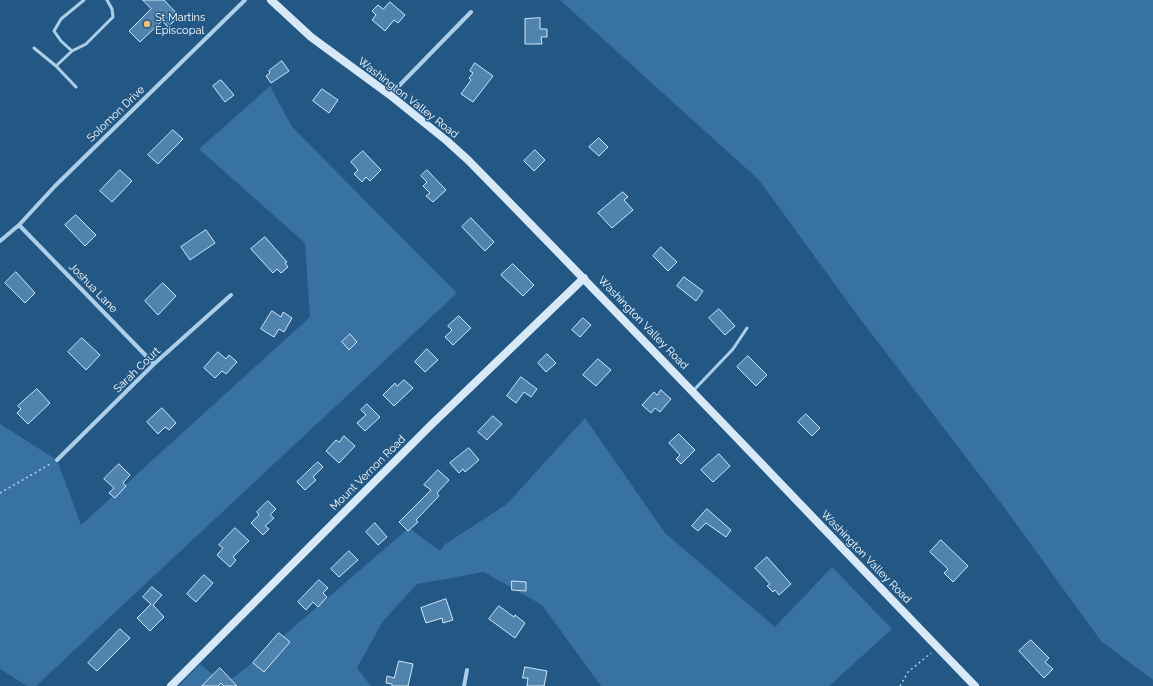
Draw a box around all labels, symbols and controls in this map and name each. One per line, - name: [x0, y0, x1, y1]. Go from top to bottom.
- place label: St Martins Episcopal: [155, 11, 205, 37]
- marker: St Martins Episcopal: [142, 19, 152, 29]
- street label: Washington Valley Road: [355, 55, 461, 141]
- street label: Solomon Drive: [84, 83, 148, 145]
- street label: Joshua Lane: [66, 260, 120, 316]
- street label: Washington Valley Road: [595, 274, 691, 372]
- street label: Sarah Court: [111, 344, 163, 396]
- street label: Mount Vernon Road: [328, 433, 408, 513]
- street label: Washington Valley Road: [818, 508, 914, 606]

